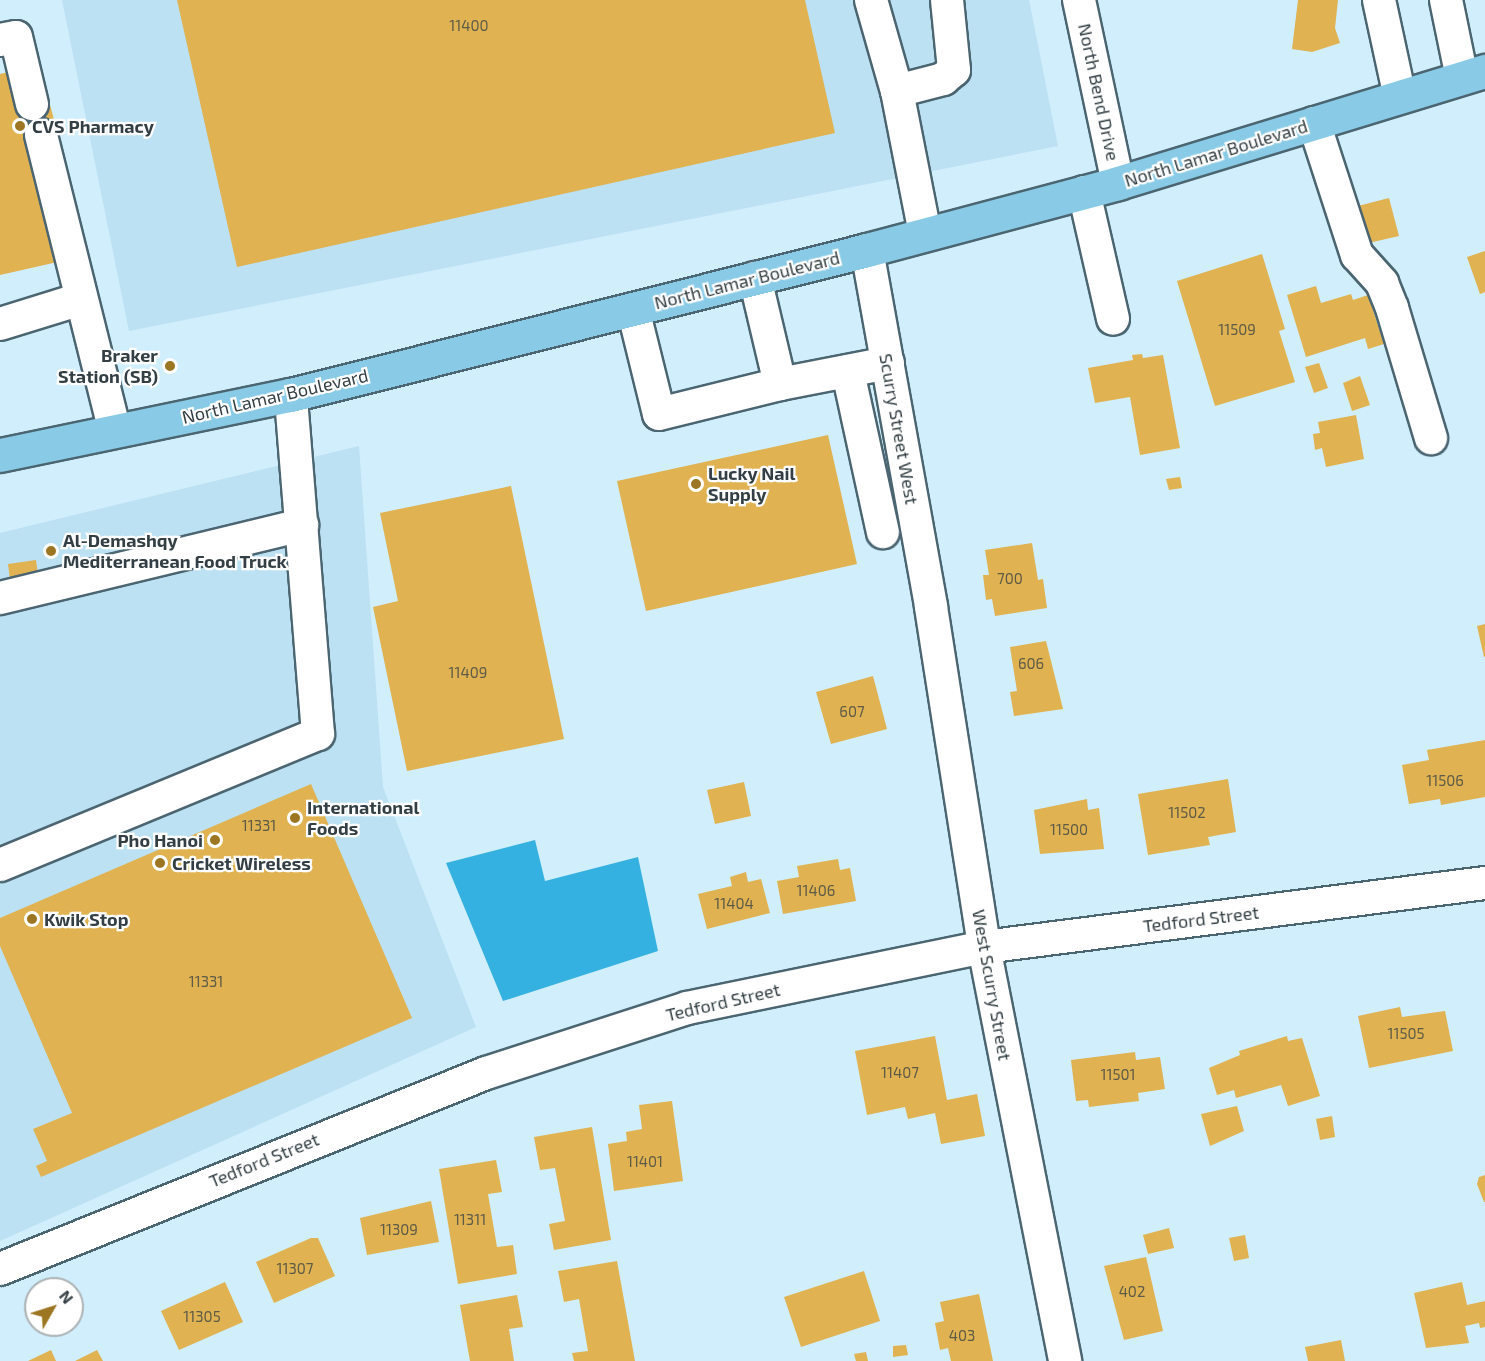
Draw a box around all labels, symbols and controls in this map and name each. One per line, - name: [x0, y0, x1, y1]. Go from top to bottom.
- house number: 11400: [449, 17, 489, 35]
- street label: North Bend Drive: [1074, 21, 1124, 163]
- place label: CVS Pharmacy: [32, 115, 154, 137]
- street label: North Lamar Boulevard: [1122, 115, 1310, 191]
- marker: CVS Pharmacy: [13, 119, 27, 133]
- street label: North Lamar Boulevard: [652, 246, 842, 314]
- house number: 11509: [1218, 321, 1256, 339]
- place label: Braker Station (SB): [58, 345, 158, 388]
- street label: Scurry Street West: [875, 352, 923, 506]
- marker: Braker Station (SB): [163, 359, 177, 373]
- street label: North Lamar Boulevard: [180, 364, 370, 428]
- place label: Lucky Nail Supply: [708, 463, 796, 506]
- marker: Lucky Nail Supply: [689, 477, 703, 491]
- place label: Al-Demashqy Mediterranean Food Truck: [63, 530, 287, 572]
- marker: Al-Demashqy Mediterranean Food Truck: [44, 544, 58, 558]
- house number: 700: [997, 570, 1023, 588]
- house number: 606: [1018, 655, 1044, 673]
- house number: 11409: [449, 664, 487, 682]
- house number: 607: [839, 703, 865, 721]
- house number: 11506: [1426, 772, 1464, 790]
- place label: International Foods: [307, 797, 419, 840]
- house number: 11502: [1168, 804, 1206, 822]
- marker: International Foods: [288, 811, 302, 825]
- house number: 11331: [242, 817, 276, 835]
- house number: 11500: [1050, 821, 1088, 839]
- place label: Pho Hanoi: [117, 829, 203, 851]
- marker: Pho Hanoi: [208, 833, 222, 847]
- place label: Cricket Wireless: [172, 852, 311, 874]
- marker: Cricket Wireless: [153, 856, 167, 870]
- house number: 11406: [797, 882, 835, 900]
- house number: 11404: [714, 895, 754, 913]
- street label: Tedford Street: [1142, 901, 1260, 937]
- place label: Kwik Stop: [44, 908, 129, 930]
- street label: West Scurry Street: [968, 908, 1016, 1062]
- marker: Kwik Stop: [25, 912, 39, 926]
- house number: 11331: [189, 973, 223, 991]
- street label: Tedford Street: [664, 978, 782, 1026]
- house number: 11505: [1387, 1025, 1425, 1043]
- house number: 11407: [881, 1064, 919, 1082]
- house number: 11501: [1101, 1066, 1135, 1084]
- street label: Tedford Street: [206, 1128, 322, 1192]
- house number: 11401: [627, 1153, 663, 1171]
- house number: 11311: [454, 1211, 486, 1229]
- house number: 11309: [380, 1221, 418, 1239]
- house number: 11307: [276, 1260, 314, 1278]
- north arrow: [24, 1277, 84, 1337]
- house number: 402: [1119, 1283, 1145, 1301]
- text: N: [56, 1286, 78, 1307]
- house number: 11305: [183, 1308, 221, 1326]
- house number: 403: [949, 1327, 975, 1345]

